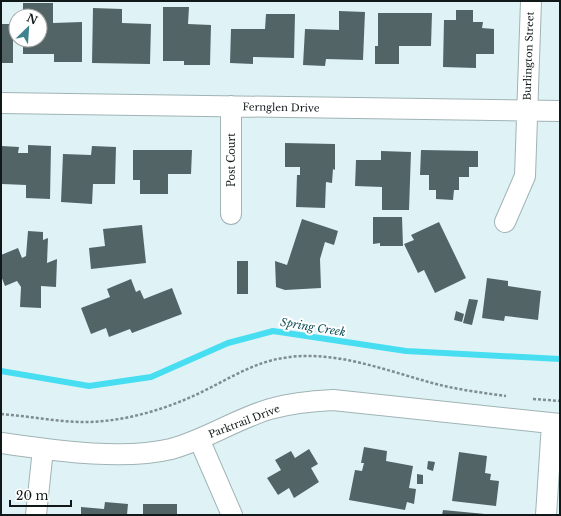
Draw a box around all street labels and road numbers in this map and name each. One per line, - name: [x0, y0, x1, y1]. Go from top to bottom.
- street label: Burlington Street: [520, 11, 537, 101]
- street label: Fernglen Drive: [242, 100, 320, 115]
- street label: Post Court: [225, 133, 238, 187]
- street label: Parktrail Drive: [207, 402, 282, 441]

